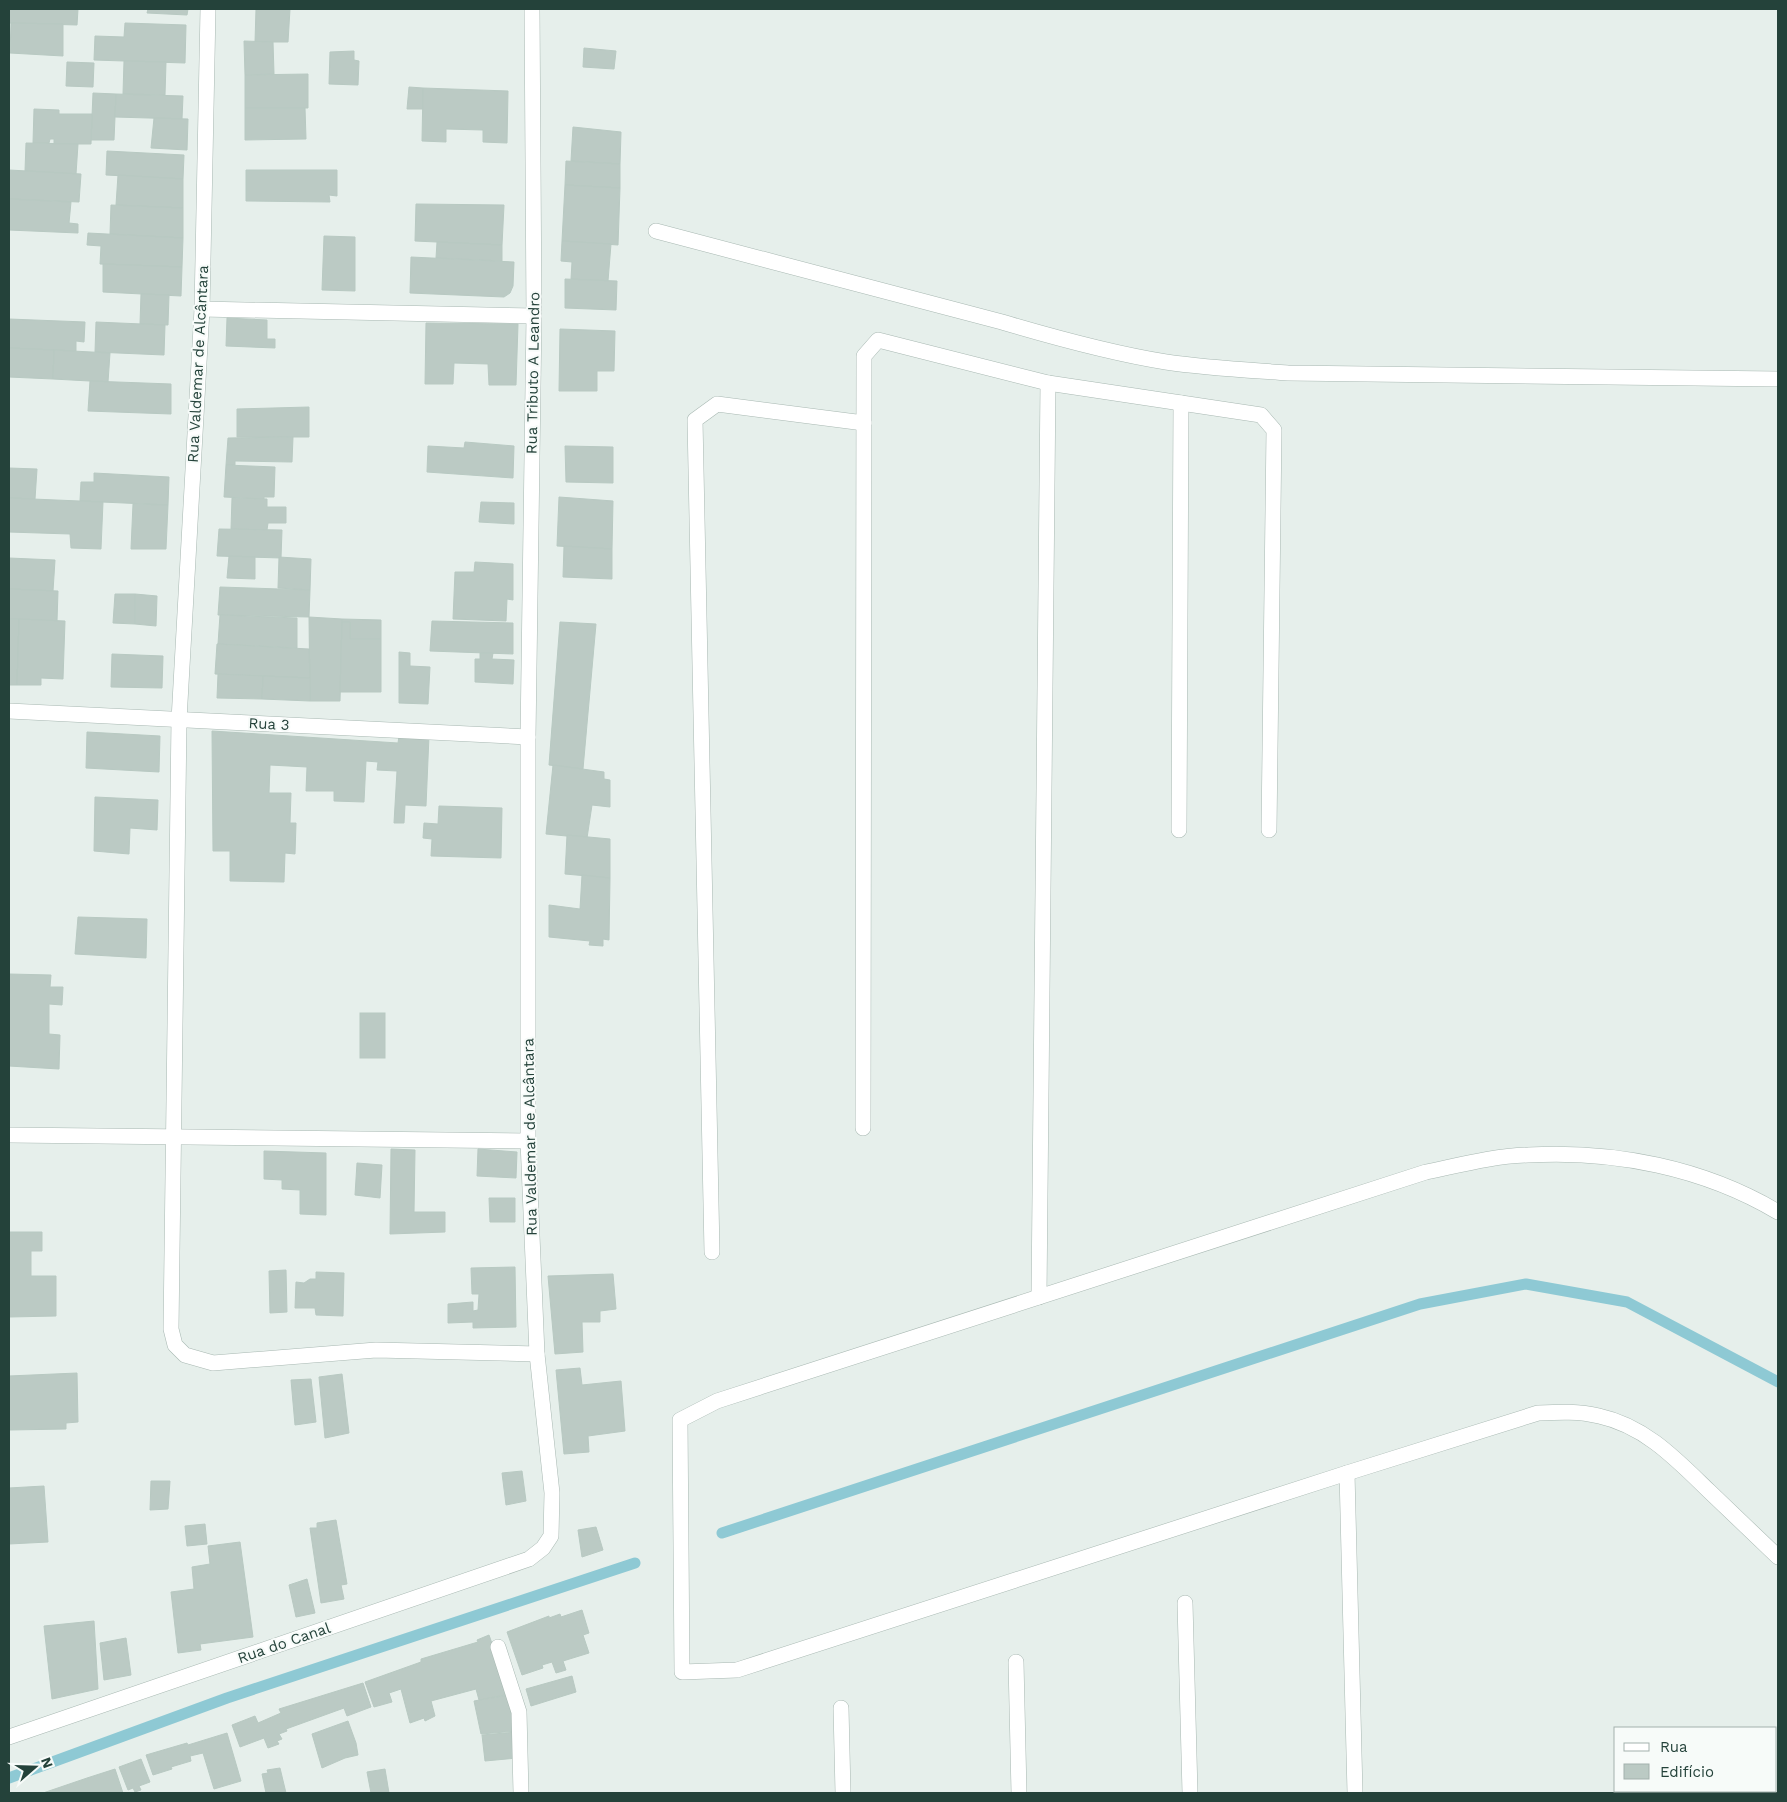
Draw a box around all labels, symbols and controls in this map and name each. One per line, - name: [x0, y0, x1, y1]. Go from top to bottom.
- street label: Rua Valdemar de Alcântara: [184, 264, 212, 463]
- street label: Rua Tributo A Leandro: [523, 292, 543, 454]
- street label: Rua 3: [248, 714, 290, 734]
- street label: Rua Valdemar de Alcântara: [519, 1037, 541, 1236]
- street label: Rua do Canal: [235, 1619, 333, 1667]
- legend: [1614, 1727, 1777, 1792]
- text: Rua: [1660, 1738, 1688, 1756]
- north arrow: [10, 1742, 60, 1792]
- text: N: [38, 1755, 57, 1770]
- text: Edifício: [1660, 1763, 1714, 1781]

